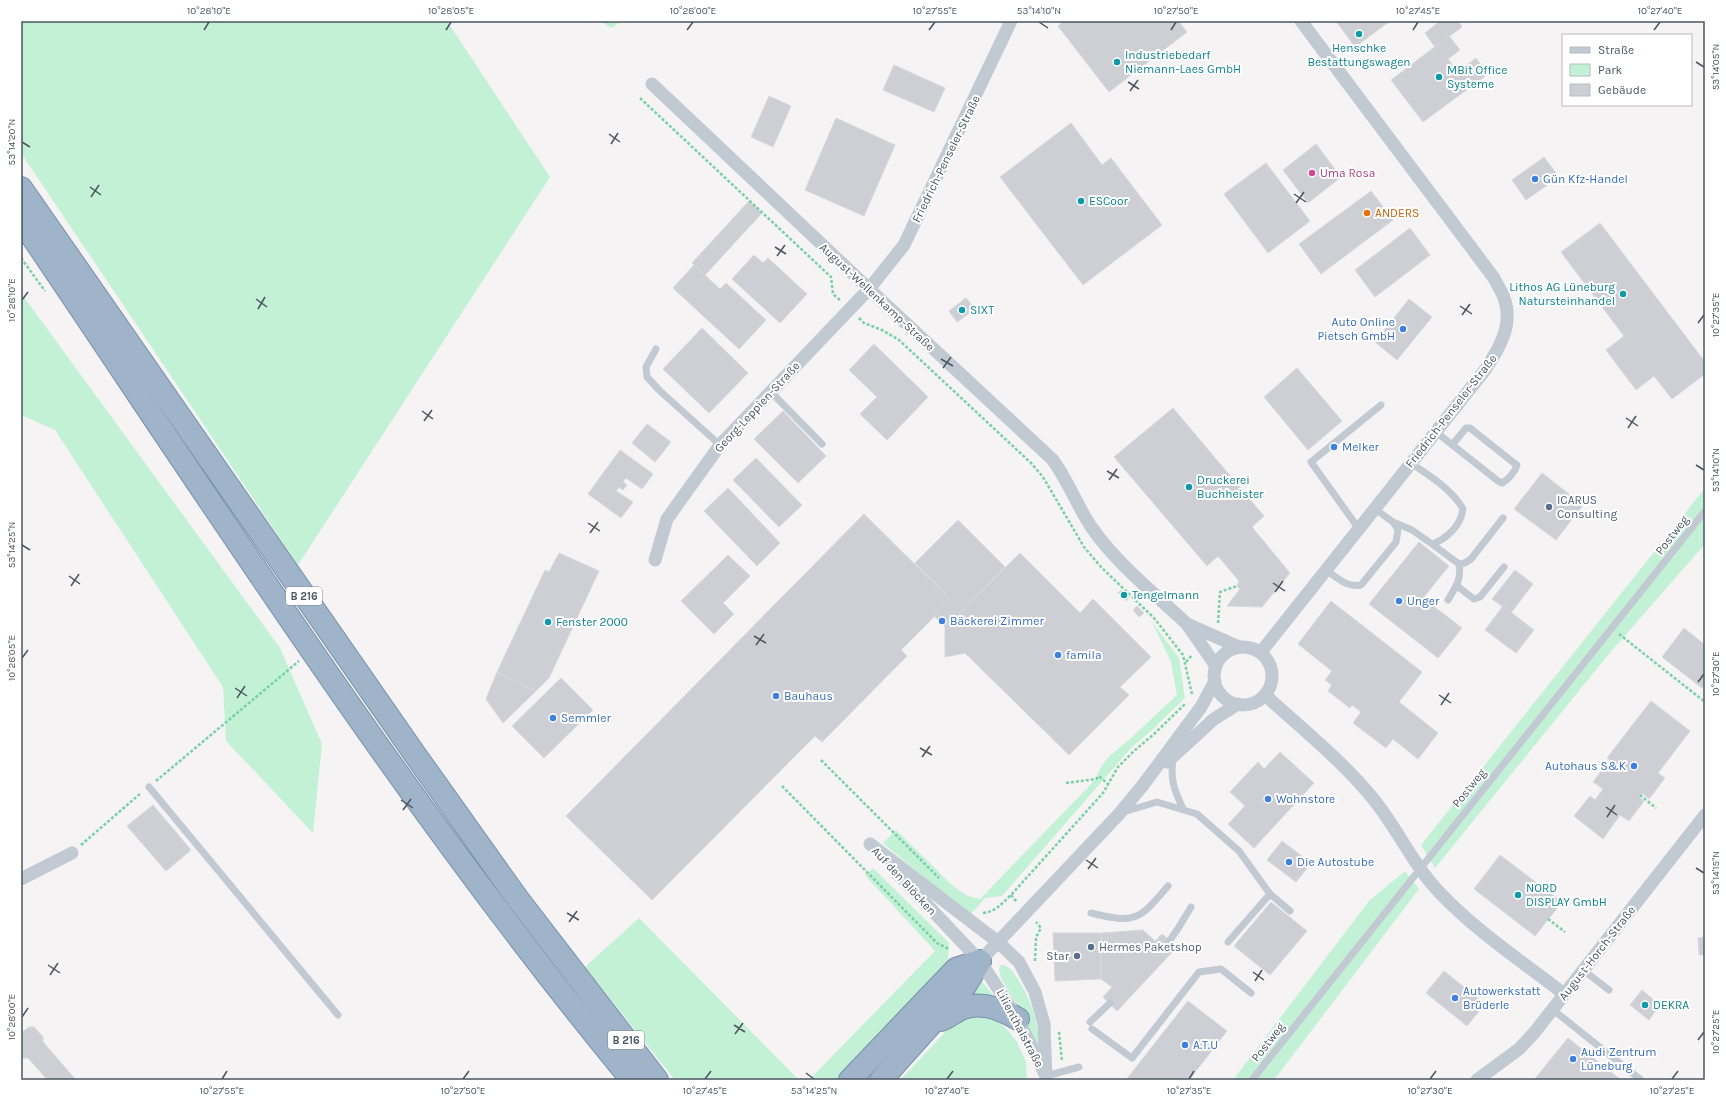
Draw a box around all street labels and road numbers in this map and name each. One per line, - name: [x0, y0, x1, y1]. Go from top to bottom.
- street label: Friedrich-Penseler-Straße: [909, 93, 983, 225]
- street label: August-Wellenkamp-Straße: [817, 240, 937, 354]
- street label: Friedrich-Penseler-Straße: [1402, 352, 1500, 470]
- street label: Georg-Leppien-Straße: [711, 359, 803, 455]
- street label: Postweg: [1652, 513, 1692, 557]
- road number: B 216: [286, 587, 322, 605]
- street label: Postweg: [1449, 766, 1489, 810]
- street label: Auf den Blöcken: [869, 844, 939, 918]
- street label: August-Horch-Straße: [1556, 903, 1638, 1003]
- street label: Lilienthalstraße: [994, 987, 1046, 1069]
- street label: Postweg: [1248, 1020, 1288, 1064]
- road number: B 216: [608, 1031, 644, 1049]

